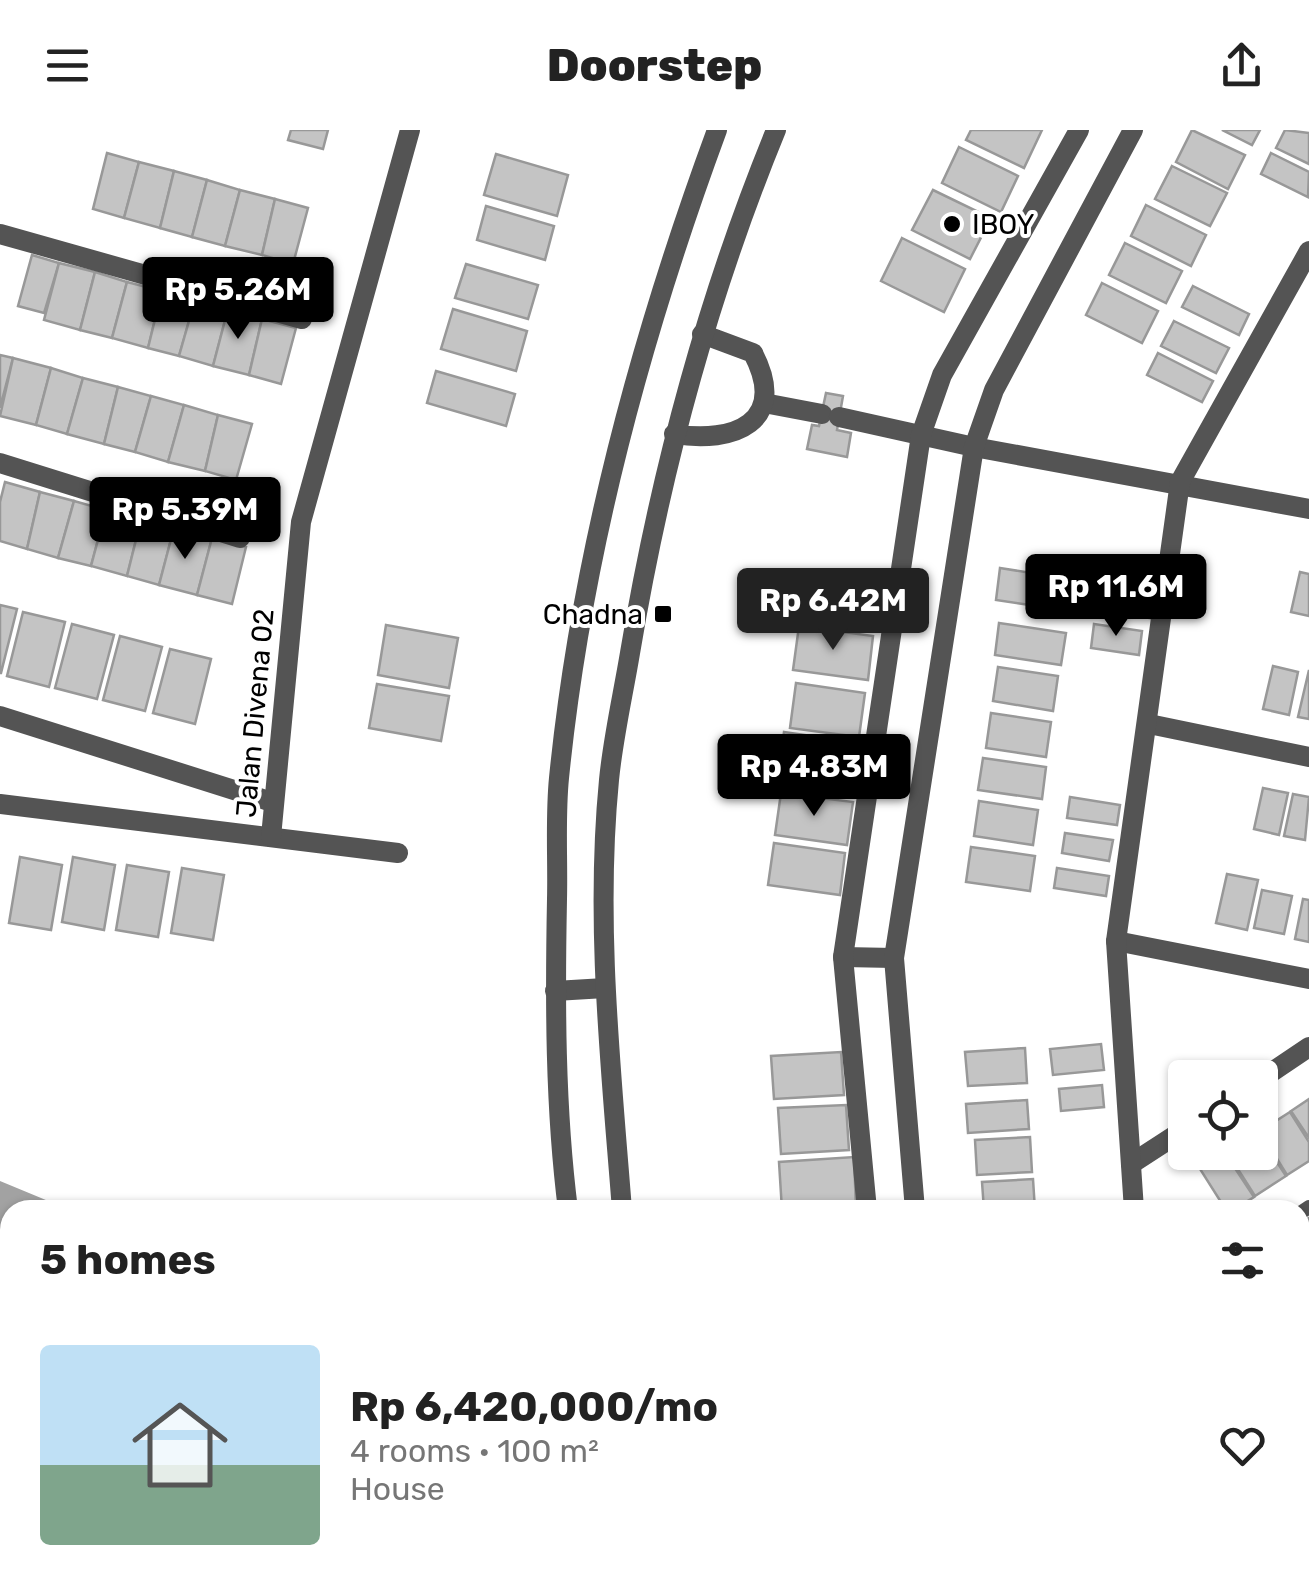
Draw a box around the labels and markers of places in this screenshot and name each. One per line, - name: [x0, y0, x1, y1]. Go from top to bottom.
- place label: IBOY: [972, 208, 1035, 241]
- marker: IBOY: [941, 213, 963, 235]
- pin: Rp 5.26M: [135, 257, 341, 342]
- pin: Rp 5.39M: [82, 477, 288, 562]
- pin: Rp 11.6M: [1013, 554, 1219, 639]
- pin: Rp 6.42M: [730, 568, 936, 653]
- place label: Chadna: [543, 598, 643, 631]
- marker: Chadna: [652, 603, 674, 625]
- pin: Rp 4.83M: [711, 734, 917, 819]

